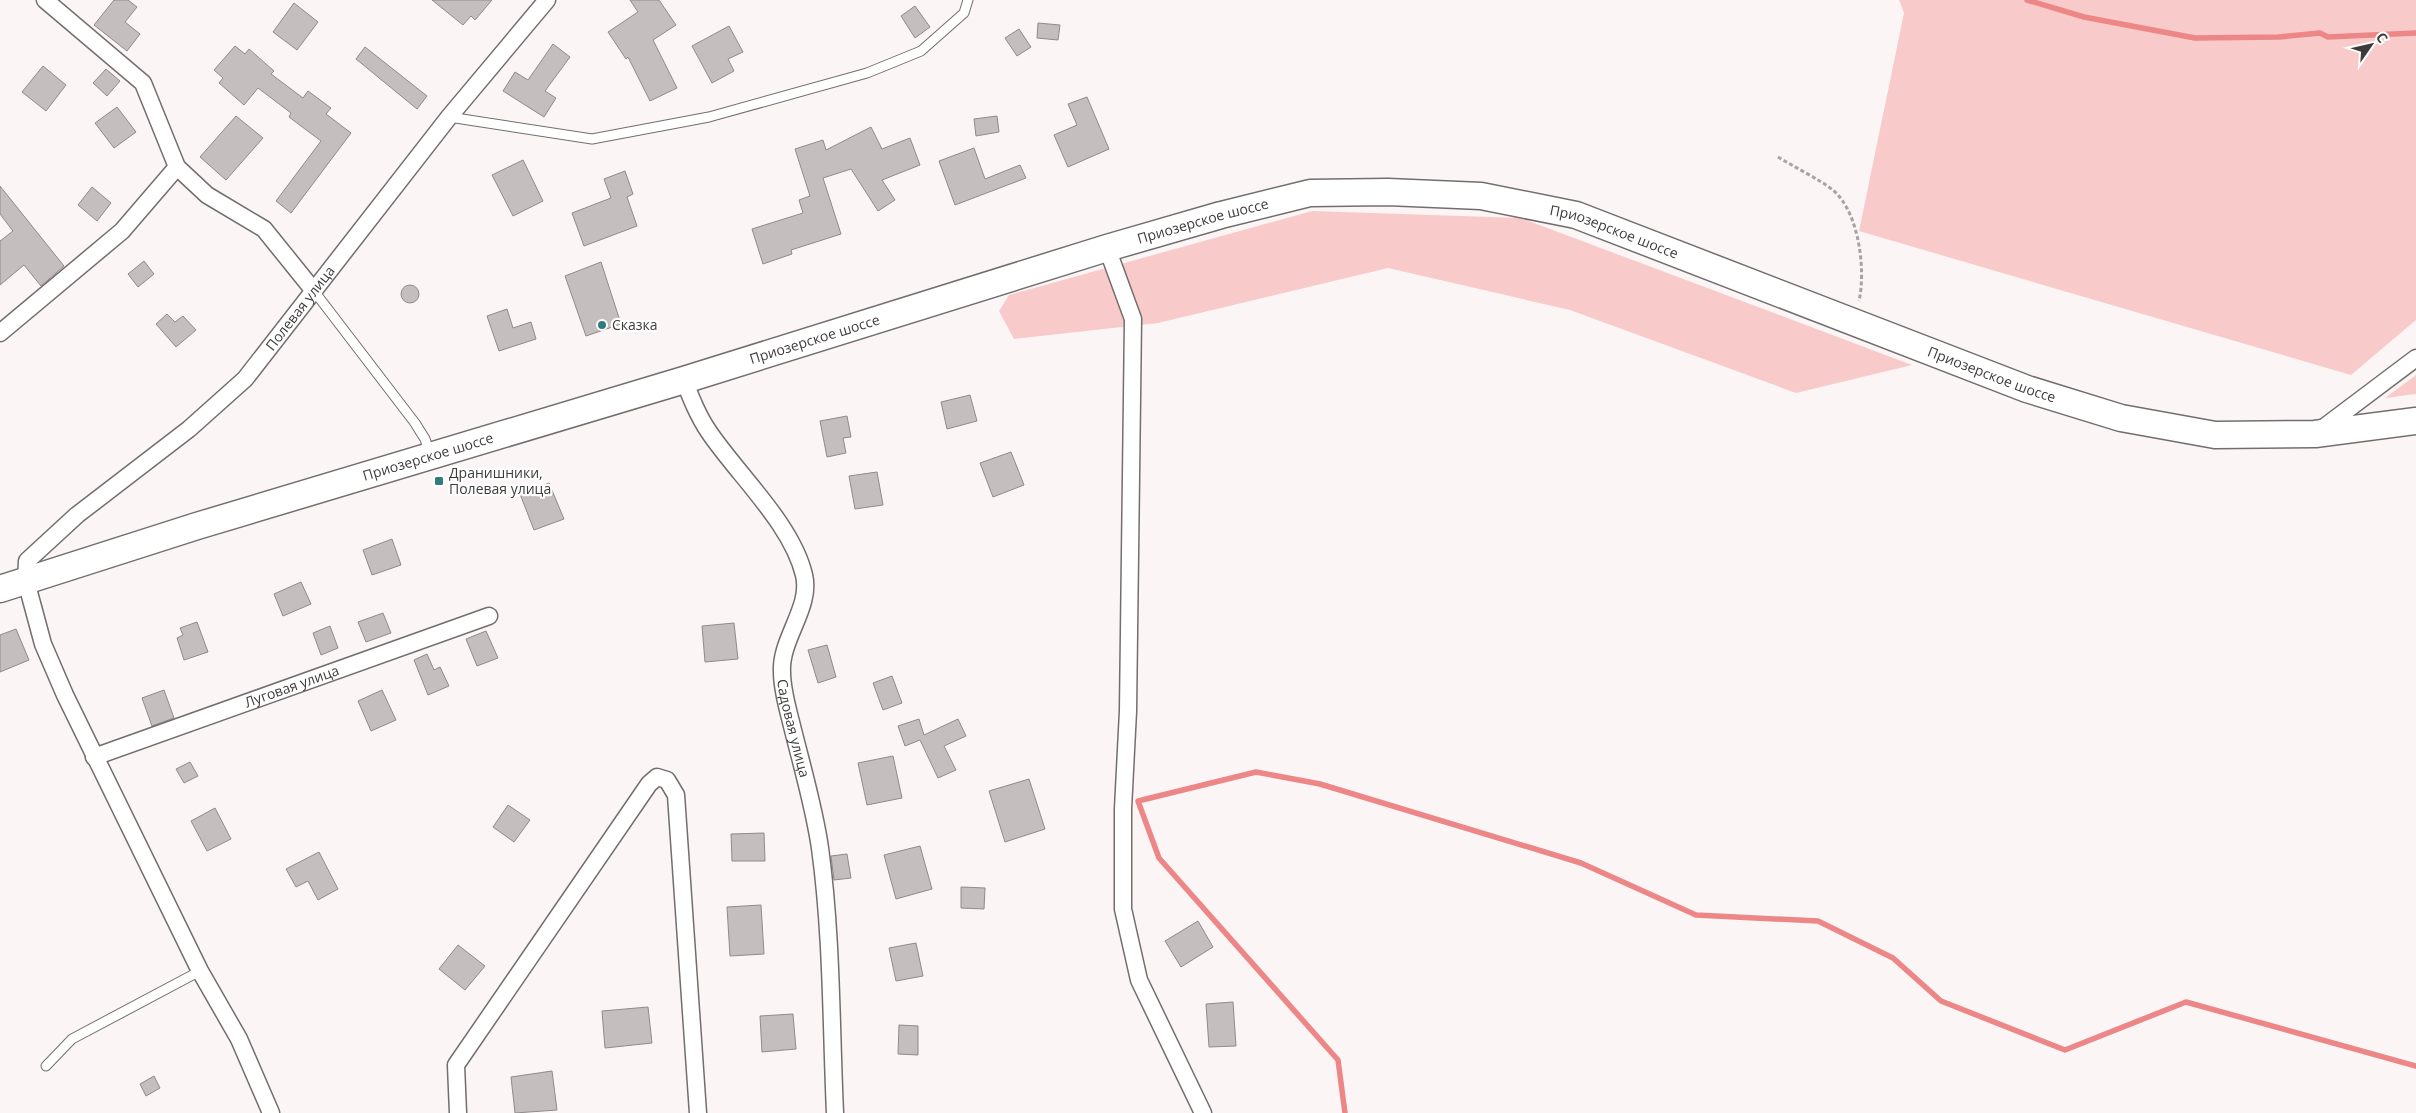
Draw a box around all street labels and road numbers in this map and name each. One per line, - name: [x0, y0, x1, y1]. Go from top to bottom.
- street label: Приозерское шоссе: [1135, 194, 1271, 248]
- street label: Приозерское шоссе: [1548, 200, 1681, 263]
- street label: Полевая улица: [261, 262, 339, 354]
- street label: Приозерское шоссе: [747, 310, 882, 368]
- street label: Приозерское шоссе: [1925, 342, 2058, 406]
- street label: Приозерское шоссе: [360, 428, 496, 485]
- street label: Луговая улица: [242, 660, 341, 712]
- street label: Садовая улица: [773, 678, 815, 779]

